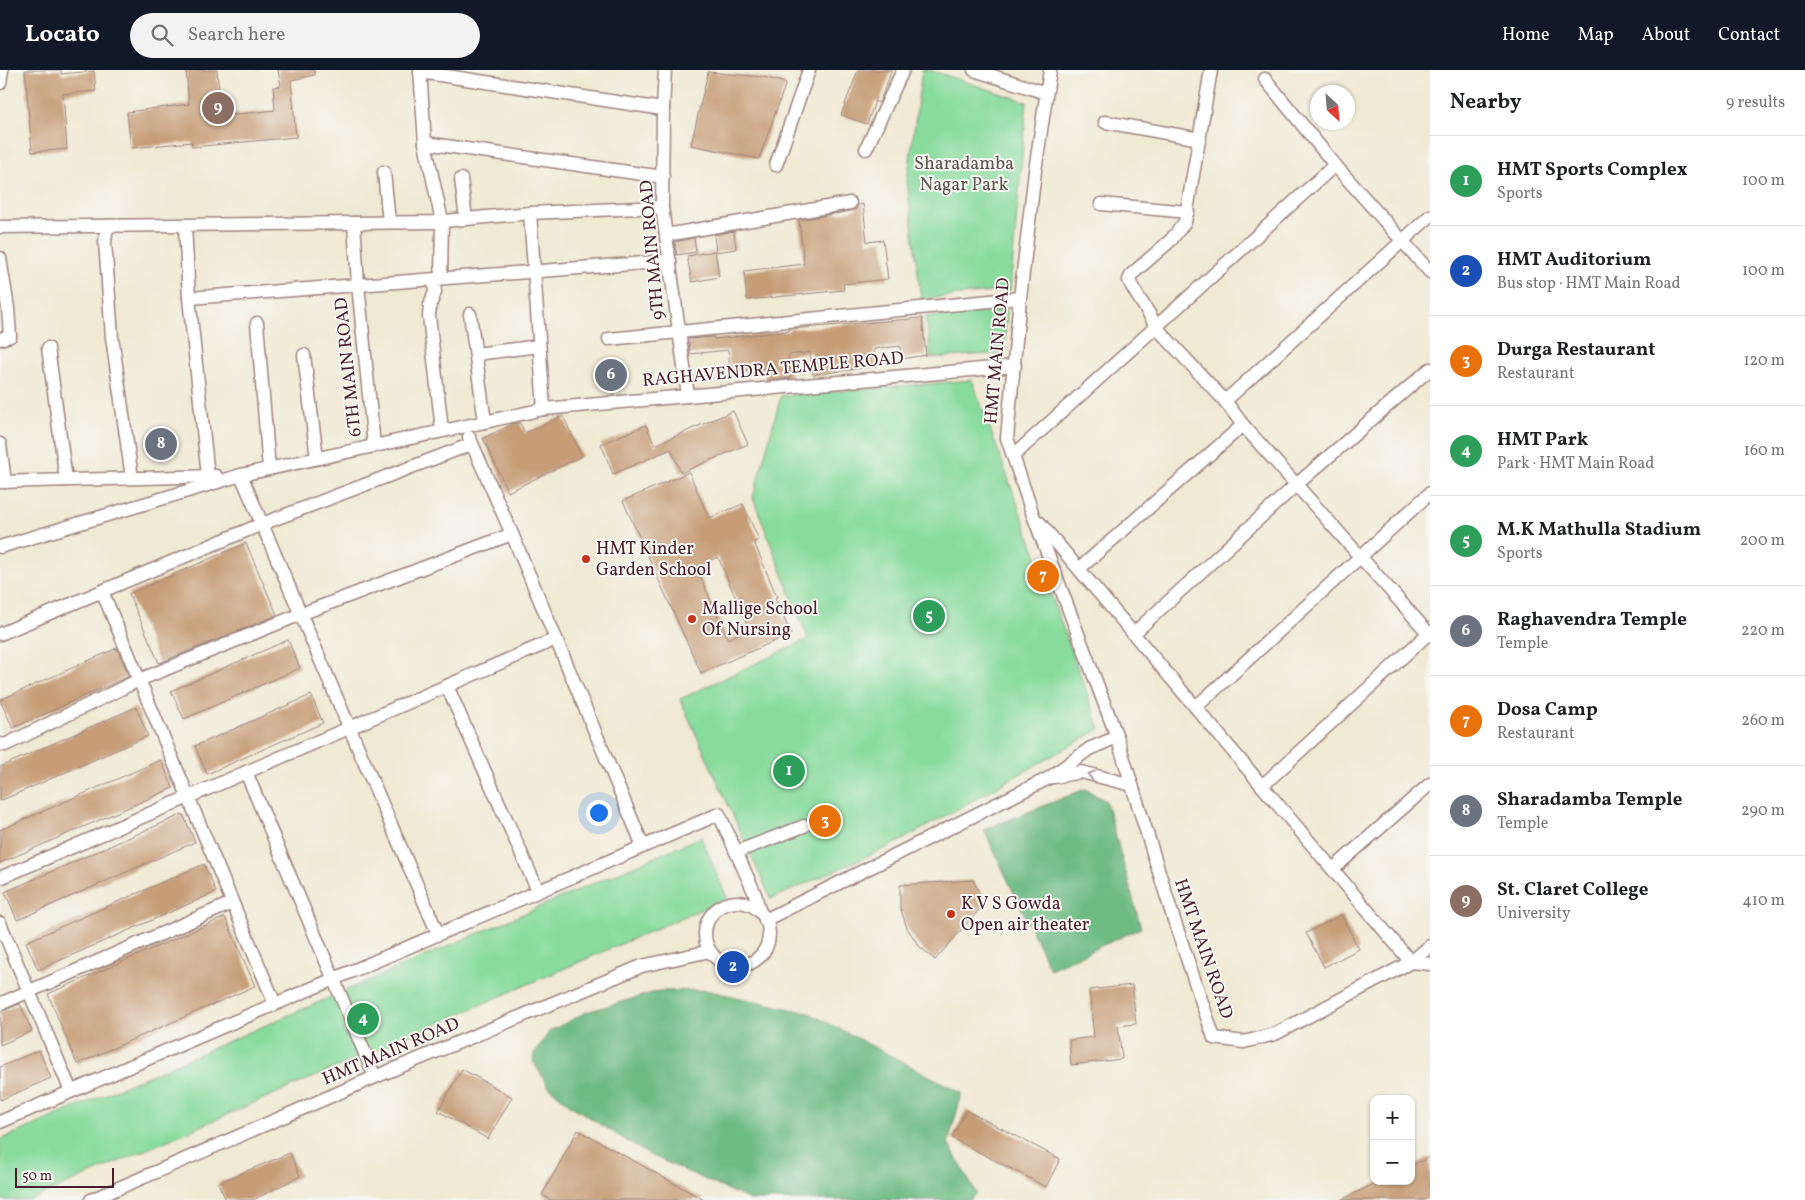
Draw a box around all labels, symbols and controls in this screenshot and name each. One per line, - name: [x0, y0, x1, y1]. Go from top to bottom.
- search box: [130, 13, 480, 58]
- text: Locato: [25, 18, 100, 52]
- icon: search: [148, 21, 176, 49]
- text: Search here: [188, 22, 285, 48]
- text: Home: [1502, 23, 1550, 48]
- text: Map: [1578, 23, 1614, 48]
- text: About: [1642, 23, 1690, 48]
- text: Contact: [1718, 23, 1780, 48]
- north arrow: [1310, 85, 1355, 130]
- text: Nearby: [1450, 88, 1521, 117]
- pin: 9: [202, 89, 234, 127]
- text: 9 results: [1726, 92, 1785, 114]
- park label: Sharadamba Nagar Park: [914, 152, 1014, 198]
- text: HMT Sports Complex: [1497, 157, 1687, 183]
- text: 1: [1463, 170, 1469, 192]
- text: 100 m: [1742, 170, 1785, 192]
- street label: 9TH MAIN ROAD: [634, 179, 672, 321]
- text: Sports: [1497, 183, 1543, 205]
- text: HMT Auditorium: [1497, 247, 1651, 273]
- text: 2: [1462, 260, 1470, 282]
- text: 100 m: [1742, 260, 1785, 282]
- text: Bus stop · HMT Main Road: [1497, 273, 1681, 295]
- street label: HMT MAIN ROAD: [979, 277, 1017, 425]
- street label: 6TH MAIN ROAD: [329, 296, 369, 438]
- text: Durga Restaurant: [1497, 337, 1655, 363]
- street label: RAGHAVENDRA TEMPLE ROAD: [641, 346, 905, 394]
- text: 3: [1462, 350, 1470, 372]
- text: 120 m: [1743, 350, 1785, 372]
- pin: 6: [595, 356, 627, 394]
- text: Restaurant: [1497, 363, 1575, 385]
- pin: 8: [145, 425, 177, 463]
- text: HMT Park: [1497, 427, 1588, 453]
- text: 4: [1461, 440, 1471, 462]
- text: 160 m: [1744, 440, 1785, 462]
- text: Park · HMT Main Road: [1497, 453, 1654, 475]
- text: M.K Mathulla Stadium: [1497, 517, 1701, 543]
- text: 5: [1462, 530, 1470, 552]
- text: 200 m: [1740, 530, 1785, 552]
- place label: HMT Kinder Garden School: [596, 537, 711, 583]
- text: Sports: [1497, 543, 1543, 565]
- marker: HMT Kinder Garden School: [580, 553, 592, 565]
- pin: 7: [1027, 557, 1059, 595]
- place label: Mallige School Of Nursing: [702, 597, 818, 643]
- pin: 5: [913, 597, 945, 635]
- text: Raghavendra Temple: [1497, 607, 1687, 633]
- marker: Mallige School Of Nursing: [686, 613, 698, 625]
- text: 6: [1462, 620, 1470, 642]
- text: 220 m: [1741, 620, 1785, 642]
- text: Temple: [1497, 633, 1548, 655]
- text: Dosa Camp: [1497, 697, 1598, 723]
- text: 7: [1462, 710, 1470, 732]
- text: 260 m: [1741, 710, 1785, 732]
- text: Restaurant: [1497, 723, 1575, 745]
- pin: 1: [773, 752, 805, 790]
- one-way arrow: [1087, 770, 1095, 780]
- text: Sharadamba Temple: [1497, 787, 1682, 813]
- your location: [586, 800, 612, 826]
- text: 8: [1462, 800, 1470, 822]
- text: 290 m: [1741, 800, 1785, 822]
- pin: 3: [809, 802, 841, 840]
- text: Temple: [1497, 813, 1548, 835]
- street label: HMT MAIN ROAD: [1167, 875, 1239, 1023]
- text: St. Claret College: [1497, 877, 1648, 903]
- text: 9: [1462, 890, 1470, 912]
- text: 410 m: [1742, 890, 1785, 912]
- place label: K V S Gowda Open air theater: [961, 892, 1090, 938]
- text: University: [1497, 903, 1571, 925]
- marker: K V S Gowda Open air theater: [945, 908, 957, 920]
- pin: 2: [717, 948, 749, 986]
- pin: 4: [347, 1000, 379, 1038]
- street label: HMT MAIN ROAD: [319, 1012, 463, 1092]
- map controls: [1370, 1095, 1415, 1185]
- button: +: [1370, 1095, 1415, 1140]
- button: −: [1370, 1140, 1415, 1185]
- scale bar: [15, 1165, 114, 1188]
- text: 50 m: [22, 1167, 52, 1186]

